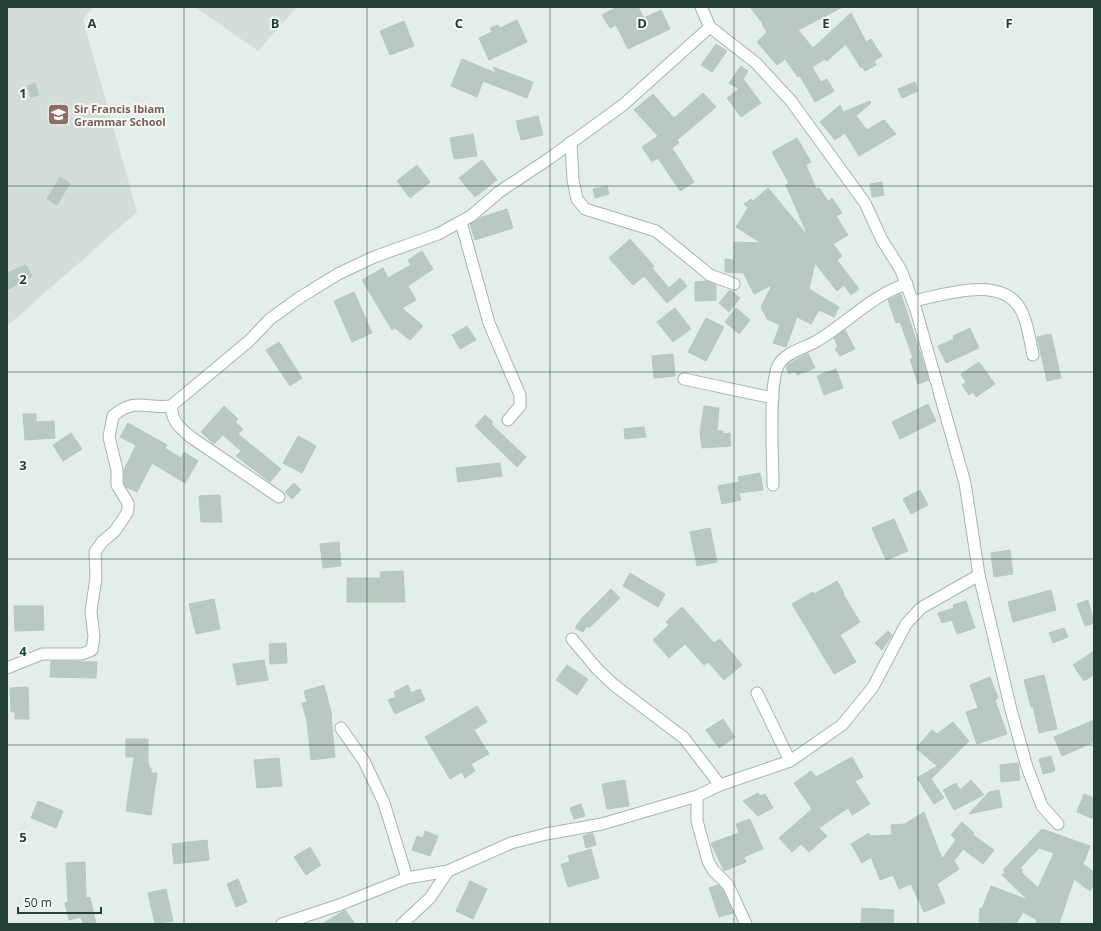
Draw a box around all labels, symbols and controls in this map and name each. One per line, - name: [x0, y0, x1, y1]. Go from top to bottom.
- text: A: [88, 14, 97, 32]
- text: B: [271, 14, 280, 32]
- text: C: [455, 14, 463, 32]
- text: D: [637, 14, 647, 32]
- text: E: [822, 14, 830, 32]
- text: F: [1005, 14, 1013, 32]
- text: 1: [19, 84, 27, 102]
- place label: Sir Francis Ibiam Grammar School: [74, 101, 166, 129]
- school or university icon: Sir Francis Ibiam Grammar School: [45, 102, 71, 128]
- text: 2: [19, 270, 27, 288]
- text: 3: [19, 456, 27, 474]
- text: 4: [19, 642, 27, 660]
- text: 5: [19, 828, 27, 846]
- scale bar: [18, 889, 101, 915]
- text: 50 m: [24, 894, 52, 911]

